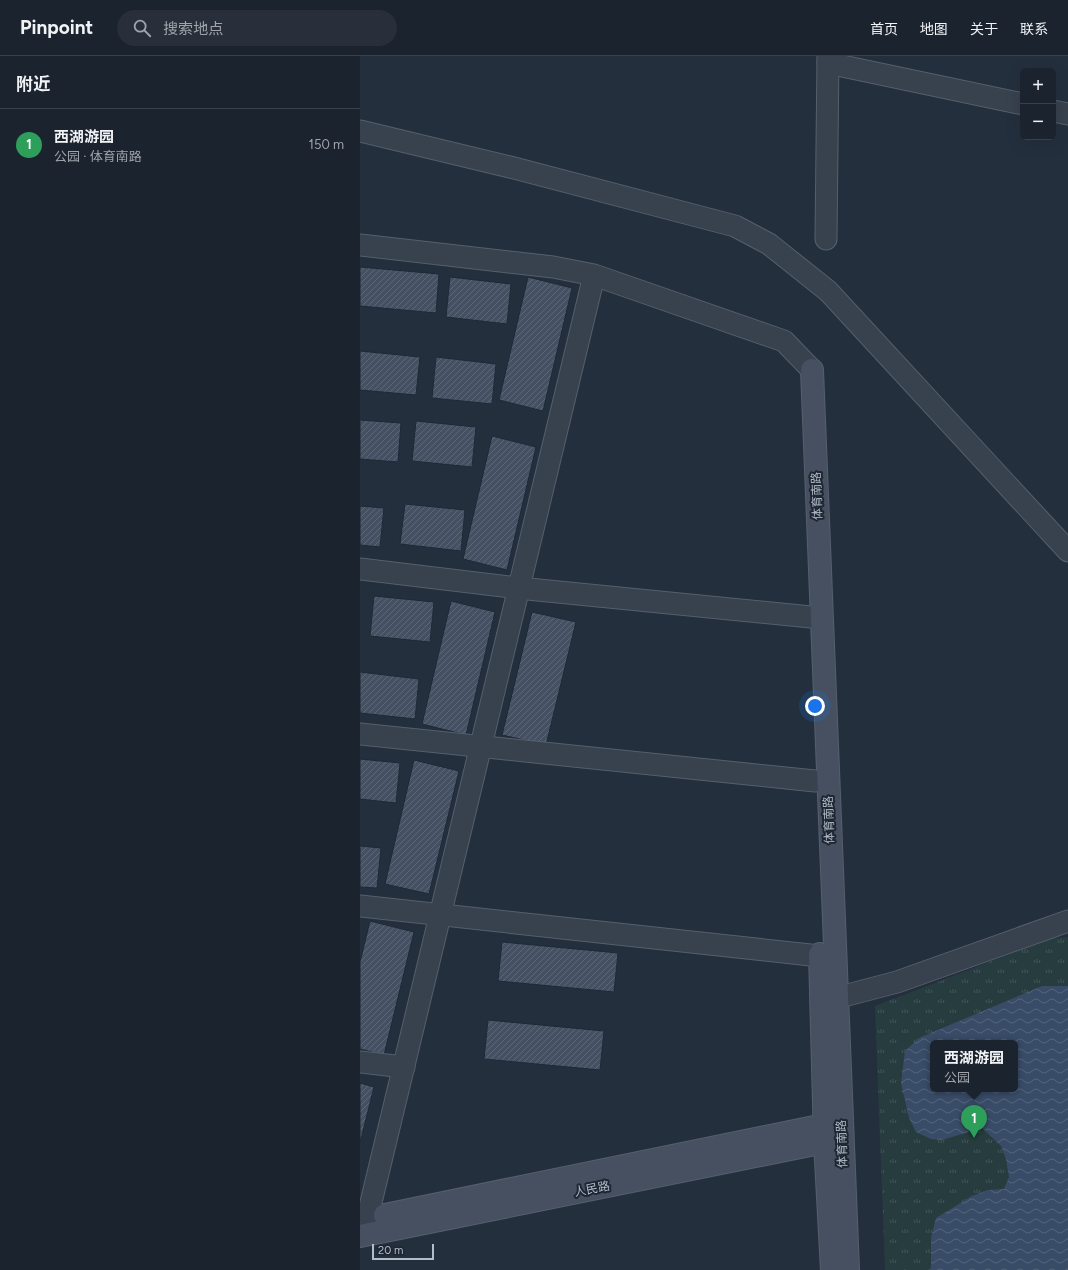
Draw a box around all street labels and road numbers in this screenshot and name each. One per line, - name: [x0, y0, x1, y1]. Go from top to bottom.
- street label: 体育南路: [809, 472, 825, 520]
- street label: 体育南路: [821, 796, 837, 844]
- street label: 体育南路: [834, 1120, 850, 1168]
- street label: 人民路: [573, 1179, 611, 1199]

